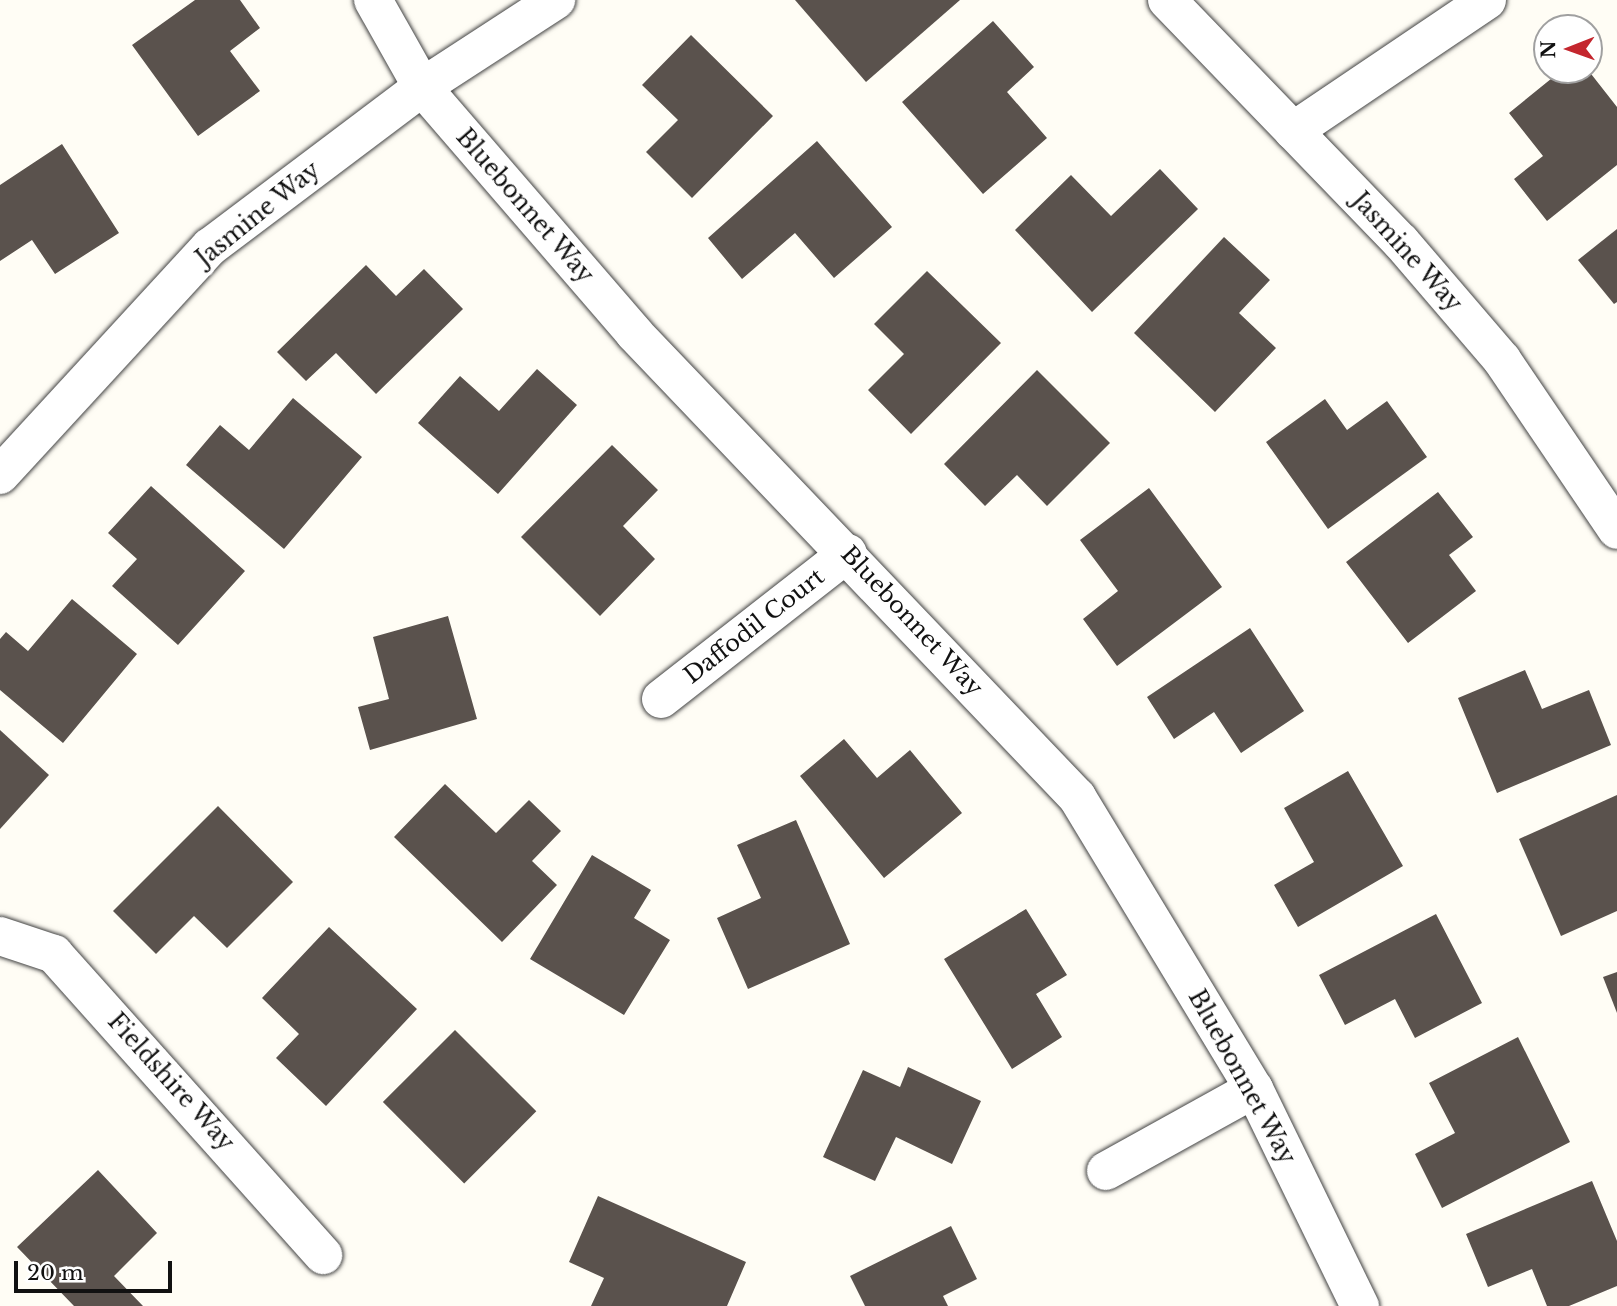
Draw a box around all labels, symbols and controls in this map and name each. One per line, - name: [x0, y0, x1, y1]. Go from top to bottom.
- north arrow: [1533, 14, 1603, 84]
- text: N: [1537, 40, 1560, 58]
- street label: Bluebonnet Way: [450, 123, 600, 289]
- street label: Jasmine Way: [190, 156, 326, 272]
- street label: Jasmine Way: [1346, 186, 1468, 318]
- street label: Bluebonnet Way: [835, 540, 989, 702]
- street label: Daffodil Court: [678, 563, 830, 689]
- street label: Bluebonnet Way: [1182, 985, 1302, 1169]
- street label: Fieldshire Way: [102, 1007, 240, 1157]
- scale bar: [18, 1246, 175, 1290]
- text: 20 m: [27, 1260, 84, 1286]

